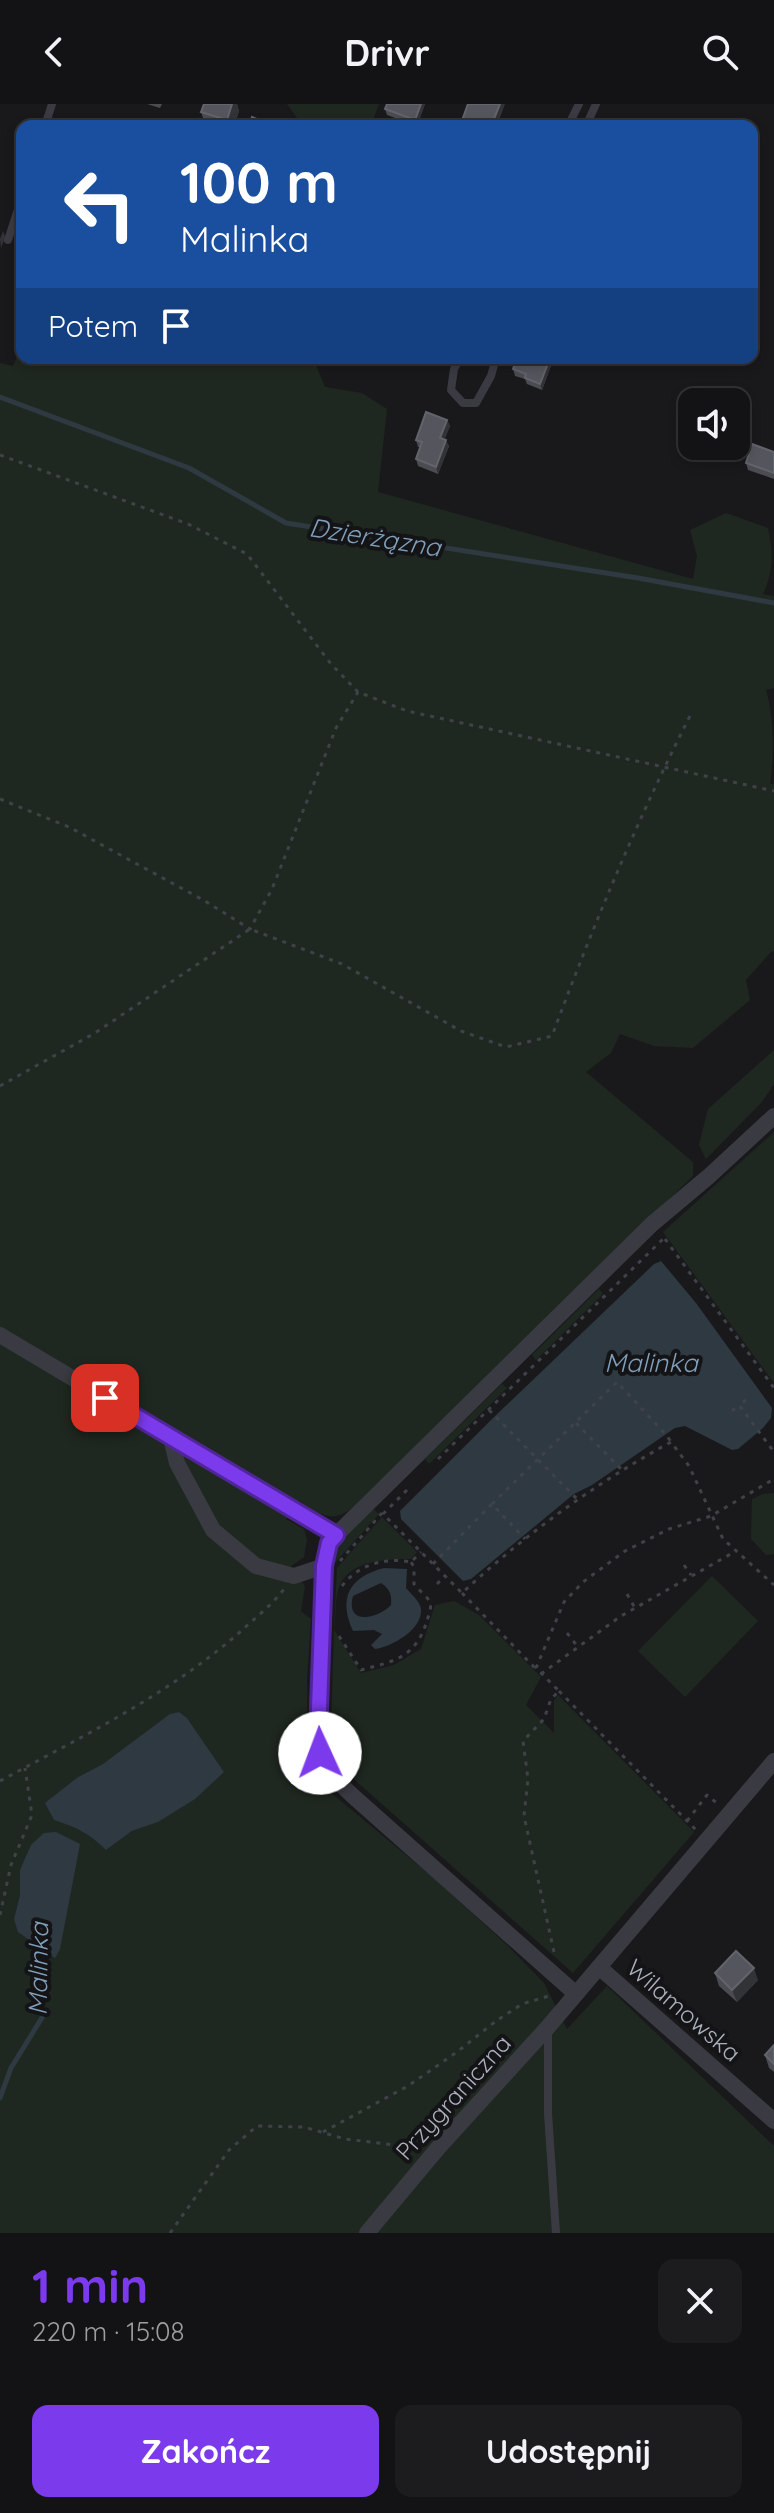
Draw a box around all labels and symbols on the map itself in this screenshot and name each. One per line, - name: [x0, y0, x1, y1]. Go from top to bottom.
- water label: Dzierżązna: [307, 510, 444, 564]
- water label: Malinka: [604, 1346, 699, 1379]
- pin: [71, 1364, 139, 1432]
- position arrow: [278, 1711, 362, 1795]
- water label: Malinka: [21, 1921, 55, 2016]
- street label: Wilamowska: [621, 1952, 747, 2068]
- street label: Przygraniczna: [389, 2028, 517, 2166]

